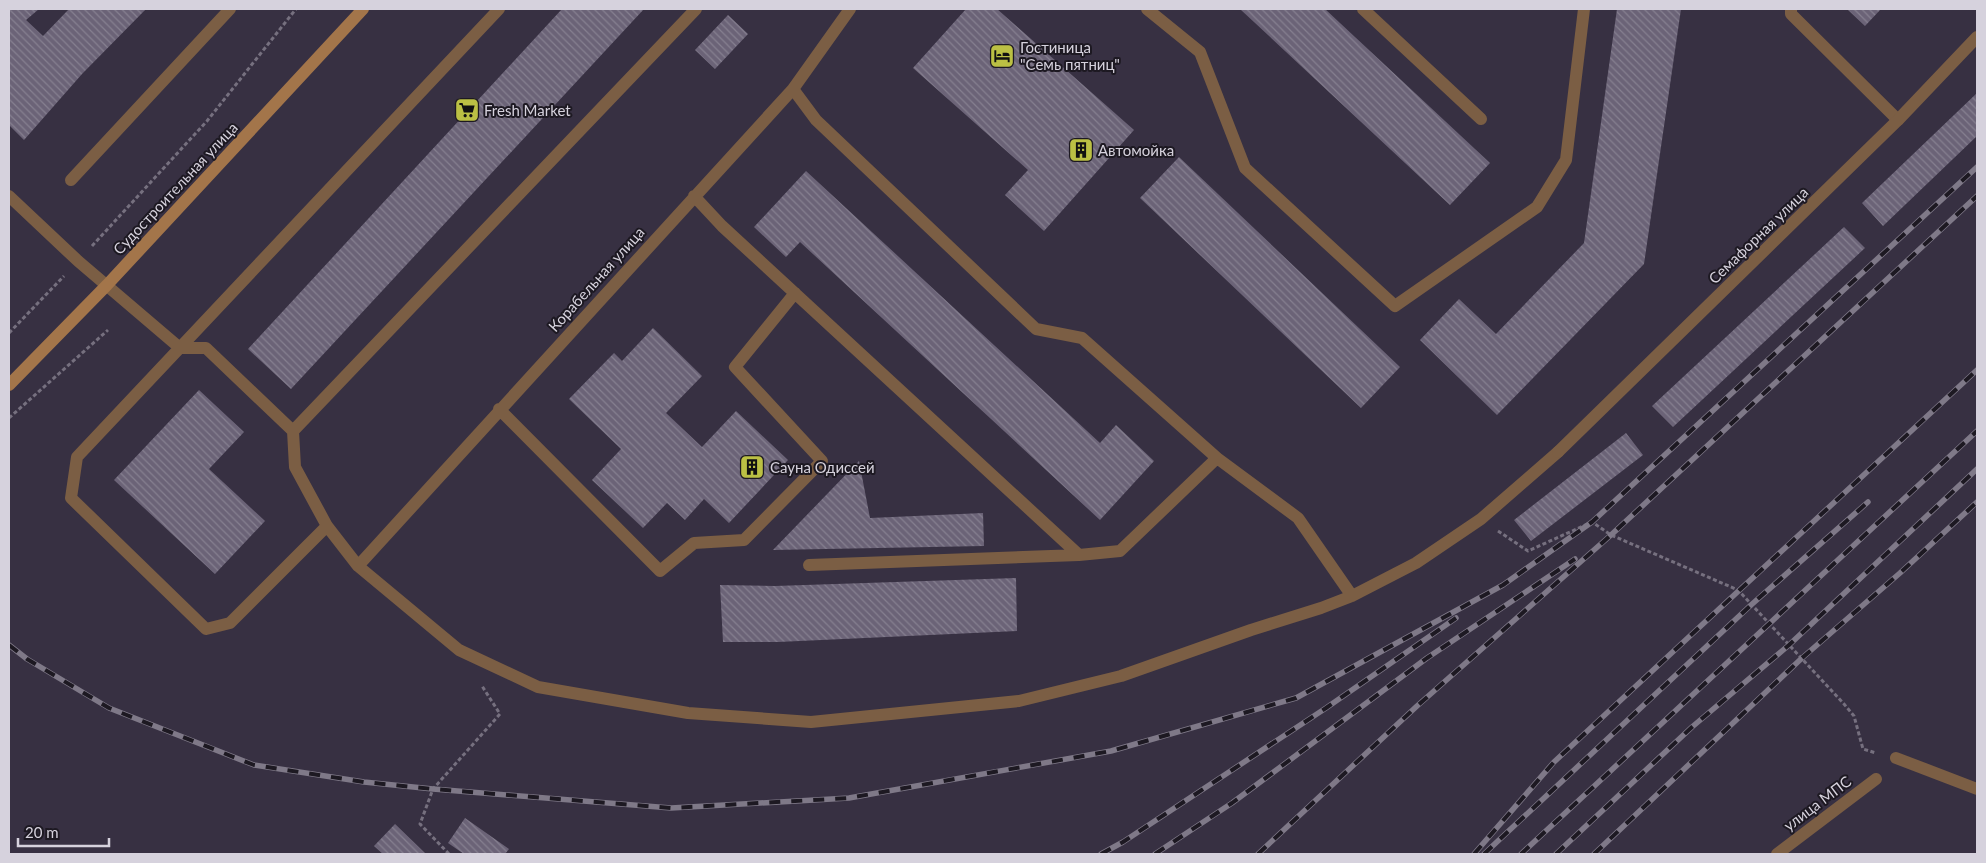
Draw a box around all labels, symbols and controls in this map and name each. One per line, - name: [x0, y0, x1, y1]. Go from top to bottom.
- place label: Гостиница "Семь пятниц": [1020, 38, 1120, 73]
- hotel icon: Гостиница "Семь пятниц": [989, 43, 1015, 69]
- supermarket icon: Fresh Market: [454, 97, 480, 123]
- place label: Fresh Market: [484, 101, 571, 119]
- street label: Судостроительная улица: [109, 118, 241, 258]
- building icon: Автомойка: [1068, 137, 1094, 163]
- place label: Автомойка: [1098, 141, 1174, 159]
- street label: Семафорная улица: [1704, 183, 1812, 287]
- street label: Корабельная улица: [544, 223, 648, 335]
- building icon: Сауна Одиссей: [739, 454, 765, 480]
- place label: Сауна Одиссей: [770, 458, 875, 476]
- street label: улица МПС: [1780, 772, 1854, 834]
- scale bar: [18, 816, 109, 848]
- text: 20 m: [25, 823, 59, 841]

